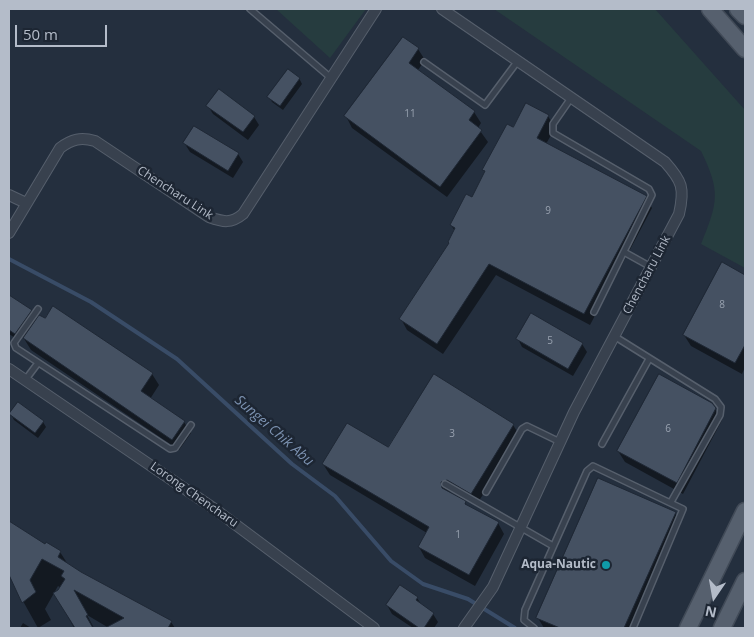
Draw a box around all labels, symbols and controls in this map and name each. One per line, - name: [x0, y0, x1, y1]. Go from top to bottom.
- scale bar: [18, 15, 110, 47]
- text: 50 m: [23, 24, 58, 44]
- house number: 11: [404, 108, 416, 120]
- street label: Chencharu Link: [135, 163, 215, 223]
- house number: 9: [545, 205, 551, 217]
- street label: Chencharu Link: [620, 233, 674, 317]
- house number: 8: [719, 299, 725, 311]
- house number: 5: [547, 335, 553, 347]
- water label: Sungei Chik Abu: [231, 392, 317, 470]
- house number: 6: [665, 423, 671, 435]
- house number: 3: [449, 428, 455, 440]
- street label: Lorong Chencharu: [147, 459, 241, 531]
- house number: 1: [455, 529, 461, 541]
- place label: Aqua-Nautic: [521, 558, 596, 572]
- marker: Aqua-Nautic: [600, 559, 612, 571]
- north arrow: [689, 572, 739, 622]
- text: N: [703, 602, 718, 623]

